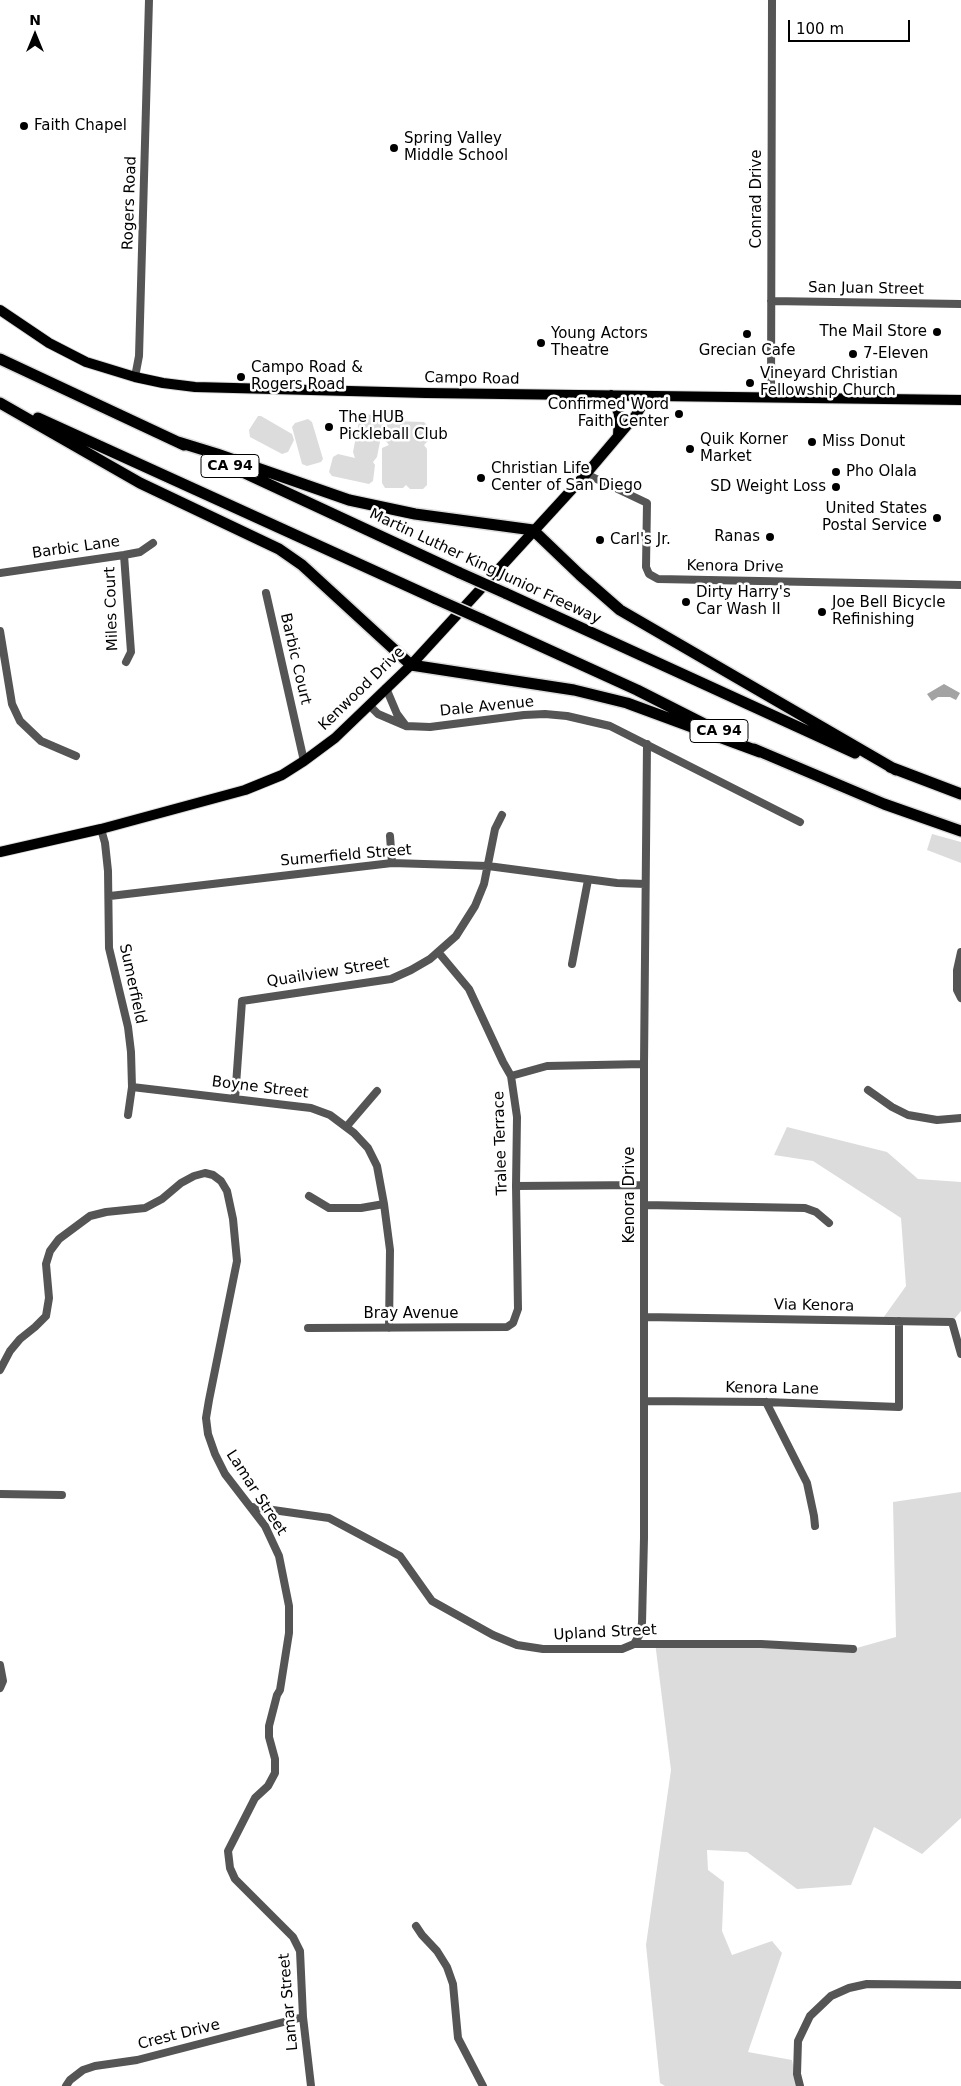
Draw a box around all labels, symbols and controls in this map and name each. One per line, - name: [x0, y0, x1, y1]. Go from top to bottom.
- north arrow: [10, 10, 60, 60]
- scale bar: [791, 10, 914, 42]
- text: N: [29, 12, 41, 28]
- text: 100 m: [796, 20, 844, 38]
- place label: Faith Chapel: [34, 117, 127, 135]
- marker: Faith Chapel: [18, 120, 30, 132]
- place label: Spring Valley Middle School: [404, 130, 508, 165]
- marker: Spring Valley Middle School: [388, 142, 400, 154]
- street label: Conrad Drive: [748, 150, 766, 248]
- street label: Rogers Road: [119, 156, 141, 250]
- street label: San Juan Street: [808, 279, 924, 299]
- place label: The Mail Store: [819, 323, 927, 341]
- place label: Young Actors Theatre: [551, 325, 648, 360]
- marker: The Mail Store: [931, 326, 943, 338]
- marker: Grecian Cafe: [741, 328, 753, 340]
- marker: Young Actors Theatre: [535, 337, 547, 349]
- place label: Grecian Cafe: [699, 342, 795, 360]
- place label: 7-Eleven: [863, 345, 928, 363]
- marker: 7-Eleven: [847, 348, 859, 360]
- place label: Campo Road & Rogers Road: [251, 359, 363, 394]
- place label: Vineyard Christian Fellowship Church: [760, 365, 898, 400]
- street label: Campo Road: [424, 369, 520, 389]
- marker: Campo Road & Rogers Road: [235, 371, 247, 383]
- marker: Vineyard Christian Fellowship Church: [744, 377, 756, 389]
- place label: Confirmed Word Faith Center: [548, 396, 669, 431]
- marker: Confirmed Word Faith Center: [673, 408, 685, 420]
- place label: The HUB Pickleball Club: [339, 409, 448, 444]
- marker: The HUB Pickleball Club: [323, 421, 335, 433]
- place label: Quik Korner Market: [700, 431, 788, 466]
- place label: Miss Donut: [822, 433, 905, 451]
- marker: Miss Donut: [806, 436, 818, 448]
- marker: Quik Korner Market: [684, 443, 696, 455]
- road number: CA 94: [201, 454, 259, 478]
- place label: Christian Life Center of San Diego: [491, 460, 642, 495]
- place label: Pho Olala: [846, 463, 917, 481]
- marker: Pho Olala: [830, 466, 842, 478]
- marker: Christian Life Center of San Diego: [475, 472, 487, 484]
- place label: SD Weight Loss: [710, 478, 826, 496]
- marker: SD Weight Loss: [830, 481, 842, 493]
- place label: United States Postal Service: [822, 500, 927, 535]
- street label: Martin Luther King Junior Freeway: [366, 505, 604, 629]
- marker: United States Postal Service: [931, 512, 943, 524]
- place label: Ranas: [714, 528, 760, 546]
- place label: Carl's Jr.: [610, 531, 671, 549]
- marker: Ranas: [764, 531, 776, 543]
- street label: Barbic Lane: [31, 533, 121, 563]
- marker: Carl's Jr.: [594, 534, 606, 546]
- street label: Kenora Drive: [686, 557, 784, 577]
- street label: Miles Court: [102, 567, 122, 651]
- place label: Dirty Harry's Car Wash II: [696, 584, 791, 619]
- place label: Joe Bell Bicycle Refinishing: [832, 594, 945, 629]
- marker: Dirty Harry's Car Wash II: [680, 596, 692, 608]
- marker: Joe Bell Bicycle Refinishing: [816, 606, 828, 618]
- street label: Barbic Court: [276, 611, 314, 707]
- street label: Kenwood Drive: [315, 643, 409, 735]
- street label: Dale Avenue: [439, 693, 535, 721]
- road number: CA 94: [690, 719, 748, 742]
- street label: Sumerfield Street: [280, 841, 412, 871]
- street label: Sumerfield: [115, 942, 149, 1026]
- street label: Quailview Street: [265, 954, 391, 992]
- street label: Boyne Street: [211, 1073, 309, 1103]
- street label: Tralee Terrace: [490, 1091, 512, 1195]
- street label: Kenora Drive: [621, 1146, 639, 1244]
- street label: Via Kenora: [774, 1296, 854, 1316]
- street label: Bray Avenue: [363, 1305, 459, 1323]
- street label: Kenora Lane: [725, 1379, 819, 1399]
- street label: Lamar Street: [222, 1447, 290, 1539]
- street label: Upland Street: [553, 1621, 657, 1645]
- street label: Lamar Street: [276, 1952, 302, 2052]
- street label: Crest Drive: [136, 2016, 222, 2054]

